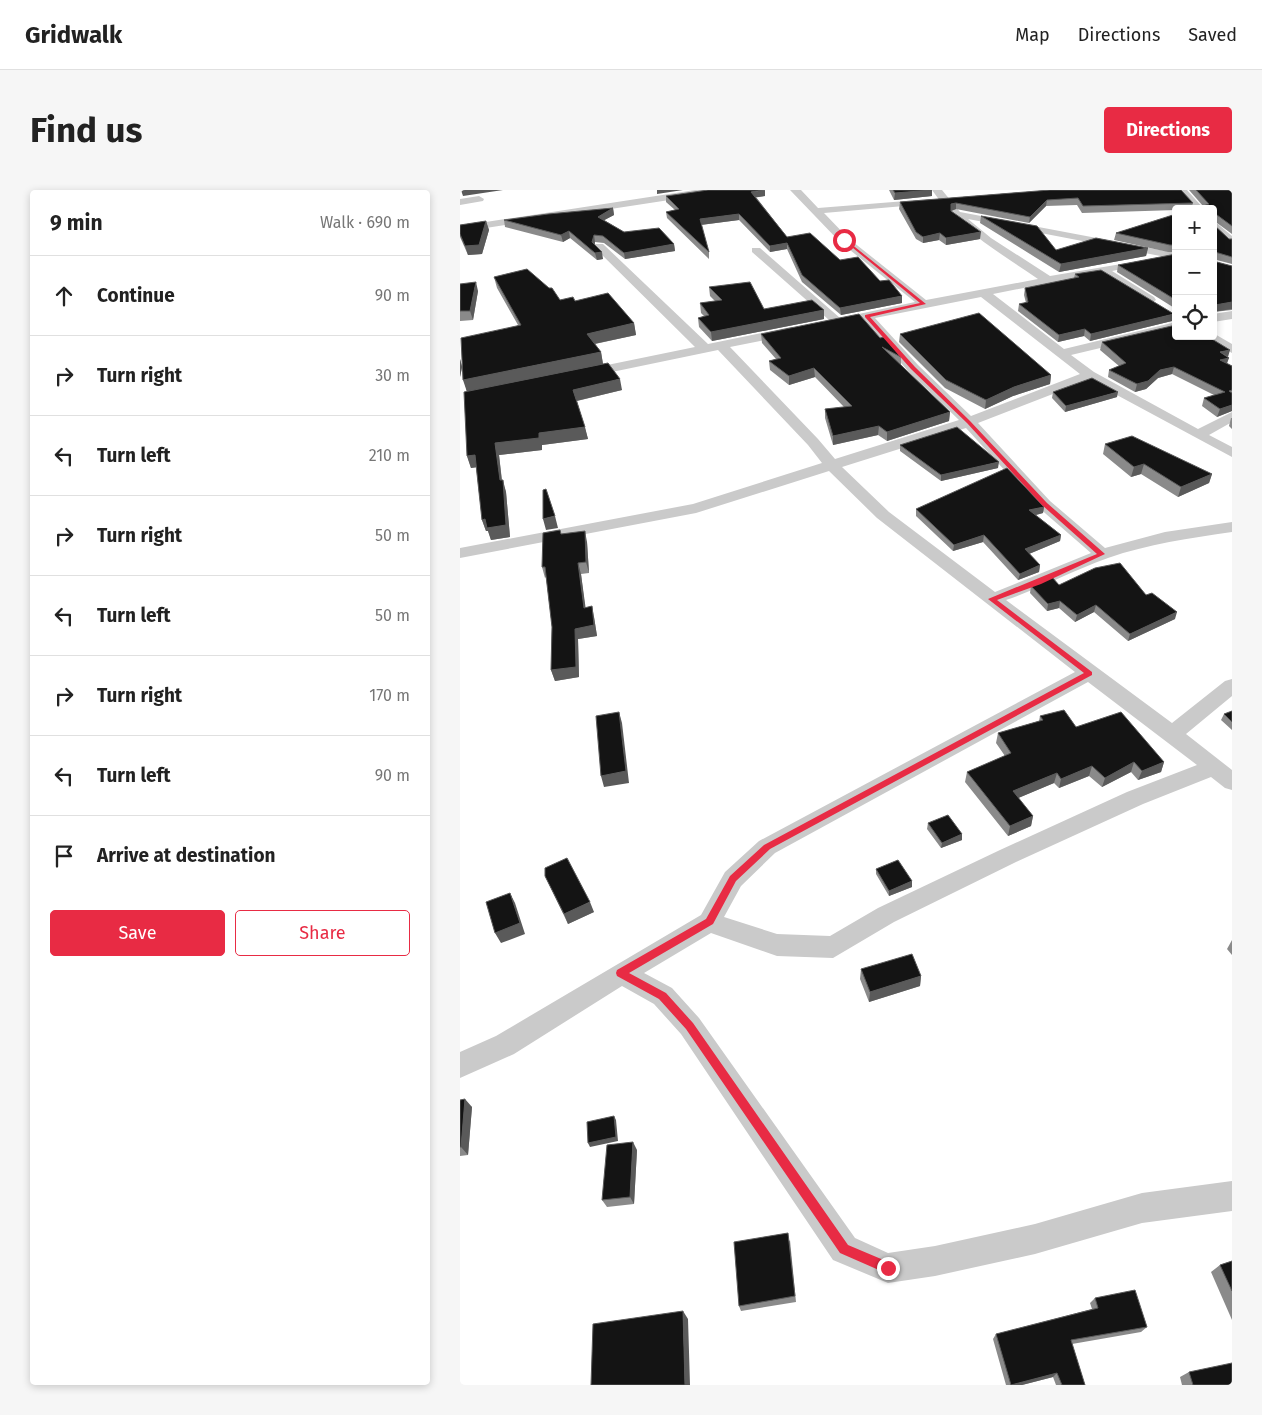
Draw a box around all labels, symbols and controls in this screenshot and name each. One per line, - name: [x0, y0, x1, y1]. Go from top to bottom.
- text: Gridwalk: [25, 21, 122, 49]
- text: Map: [1015, 24, 1050, 46]
- text: Directions: [1078, 24, 1160, 46]
- text: Saved: [1188, 24, 1237, 46]
- button: Directions: [1104, 107, 1232, 153]
- text: Find us: [30, 109, 142, 151]
- map controls: [1172, 205, 1217, 340]
- button: +: [1172, 205, 1217, 250]
- text: 9 min: [50, 210, 103, 236]
- text: Walk · 690 m: [320, 213, 410, 232]
- route start: [833, 229, 856, 252]
- button: −: [1172, 250, 1217, 295]
- icon: ahead: [50, 282, 78, 310]
- text: Continue: [97, 284, 175, 307]
- text: 90 m: [375, 286, 410, 305]
- button: locate: [1172, 295, 1217, 340]
- icon: right: [50, 362, 78, 390]
- text: Turn right: [97, 364, 182, 387]
- text: 30 m: [375, 366, 410, 385]
- icon: left: [50, 442, 78, 470]
- text: Turn left: [97, 444, 171, 467]
- text: 210 m: [369, 446, 410, 465]
- icon: right: [50, 522, 78, 550]
- text: Turn right: [97, 524, 182, 547]
- text: 50 m: [375, 526, 410, 545]
- icon: left: [50, 602, 78, 630]
- text: Turn left: [97, 604, 171, 627]
- text: 50 m: [375, 606, 410, 625]
- icon: right: [50, 682, 78, 710]
- text: Turn right: [97, 684, 182, 707]
- text: 170 m: [369, 686, 410, 705]
- icon: left: [50, 762, 78, 790]
- text: Turn left: [97, 764, 171, 787]
- text: 90 m: [375, 766, 410, 785]
- icon: arrive: [50, 842, 78, 870]
- text: Arrive at destination: [97, 844, 276, 867]
- button: Save: [50, 910, 225, 956]
- button: Share: [235, 910, 410, 956]
- route end: [877, 1257, 900, 1280]

